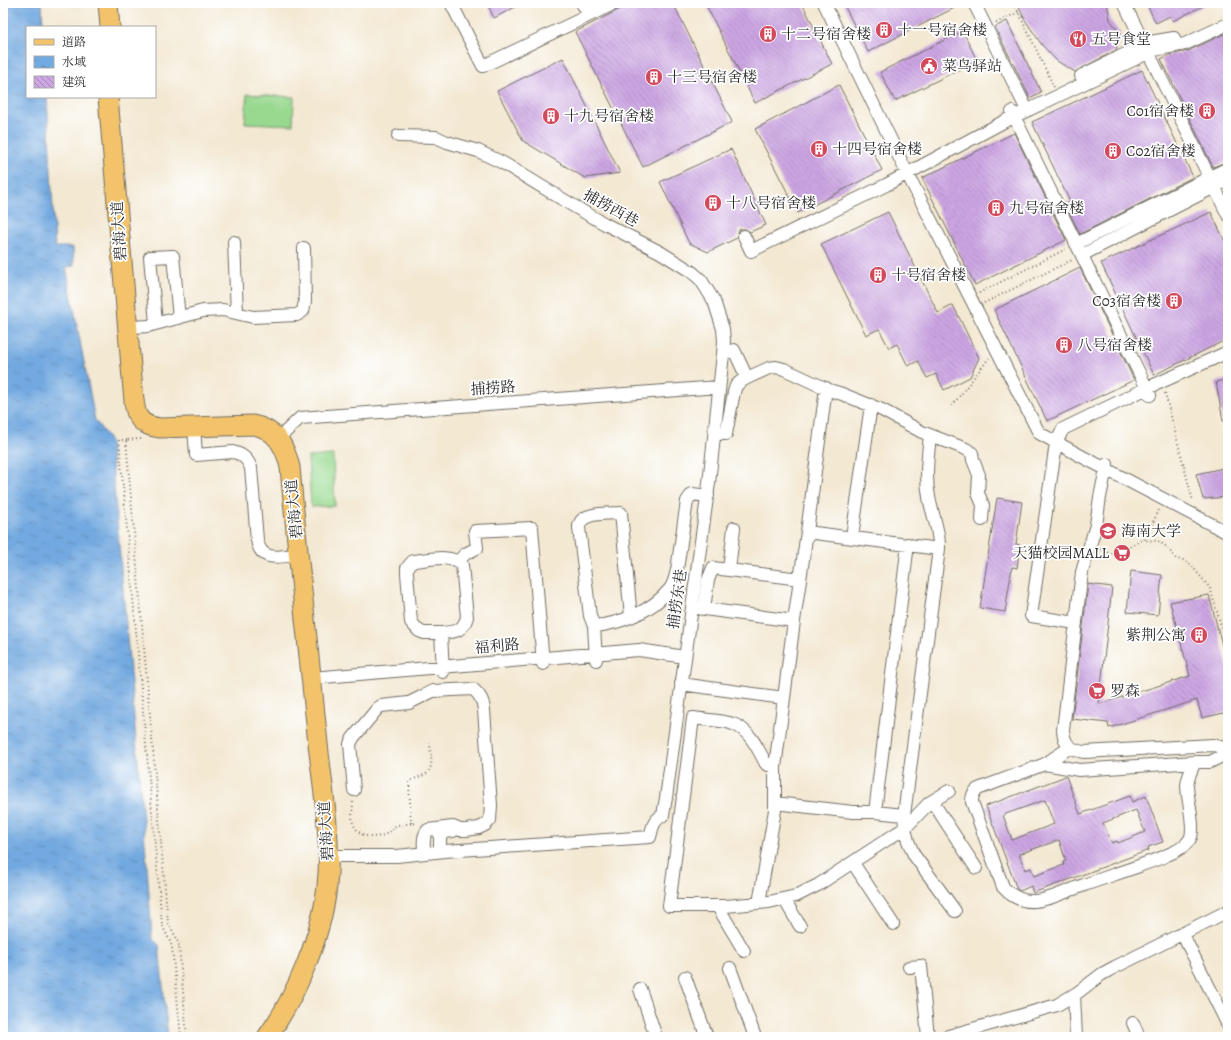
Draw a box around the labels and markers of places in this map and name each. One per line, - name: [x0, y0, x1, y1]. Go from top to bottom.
- building icon: 十一号宿舍楼: [874, 20, 894, 40]
- place label: 十一号宿舍楼: [897, 20, 987, 40]
- building icon: 十二号宿舍楼: [758, 24, 778, 44]
- place label: 十二号宿舍楼: [781, 24, 871, 44]
- restaurant icon: 五号食堂: [1068, 29, 1088, 49]
- place label: 五号食堂: [1091, 29, 1151, 49]
- public building icon: 菜鸟驿站: [919, 56, 939, 76]
- place label: 菜鸟驿站: [942, 56, 1002, 76]
- building icon: 十三号宿舍楼: [644, 67, 664, 87]
- place label: 十三号宿舍楼: [667, 67, 757, 87]
- place label: C01宿舍楼: [1126, 101, 1194, 121]
- building icon: C01宿舍楼: [1197, 101, 1217, 121]
- building icon: 十九号宿舍楼: [541, 106, 561, 126]
- place label: 十九号宿舍楼: [564, 106, 654, 126]
- building icon: 十四号宿舍楼: [809, 139, 829, 159]
- place label: 十四号宿舍楼: [832, 139, 922, 159]
- building icon: C02宿舍楼: [1103, 141, 1123, 161]
- place label: C02宿舍楼: [1126, 141, 1196, 161]
- building icon: 十八号宿舍楼: [703, 193, 723, 213]
- place label: 十八号宿舍楼: [726, 193, 816, 213]
- building icon: 九号宿舍楼: [986, 198, 1006, 218]
- place label: 九号宿舍楼: [1009, 198, 1084, 218]
- building icon: 十号宿舍楼: [868, 265, 888, 285]
- place label: 十号宿舍楼: [891, 265, 966, 285]
- place label: C03宿舍楼: [1092, 291, 1161, 311]
- building icon: C03宿舍楼: [1164, 291, 1184, 311]
- building icon: 八号宿舍楼: [1054, 335, 1074, 355]
- place label: 八号宿舍楼: [1077, 335, 1152, 355]
- school or university icon: 海南大学: [1098, 521, 1118, 541]
- place label: 海南大学: [1121, 521, 1181, 541]
- place label: 天猫校园MALL: [1013, 543, 1109, 563]
- supermarket icon: 天猫校园MALL: [1112, 543, 1132, 563]
- place label: 紫荆公寓: [1126, 625, 1186, 645]
- building icon: 紫荆公寓: [1189, 625, 1209, 645]
- supermarket icon: 罗森: [1087, 681, 1107, 701]
- place label: 罗森: [1110, 681, 1140, 701]

